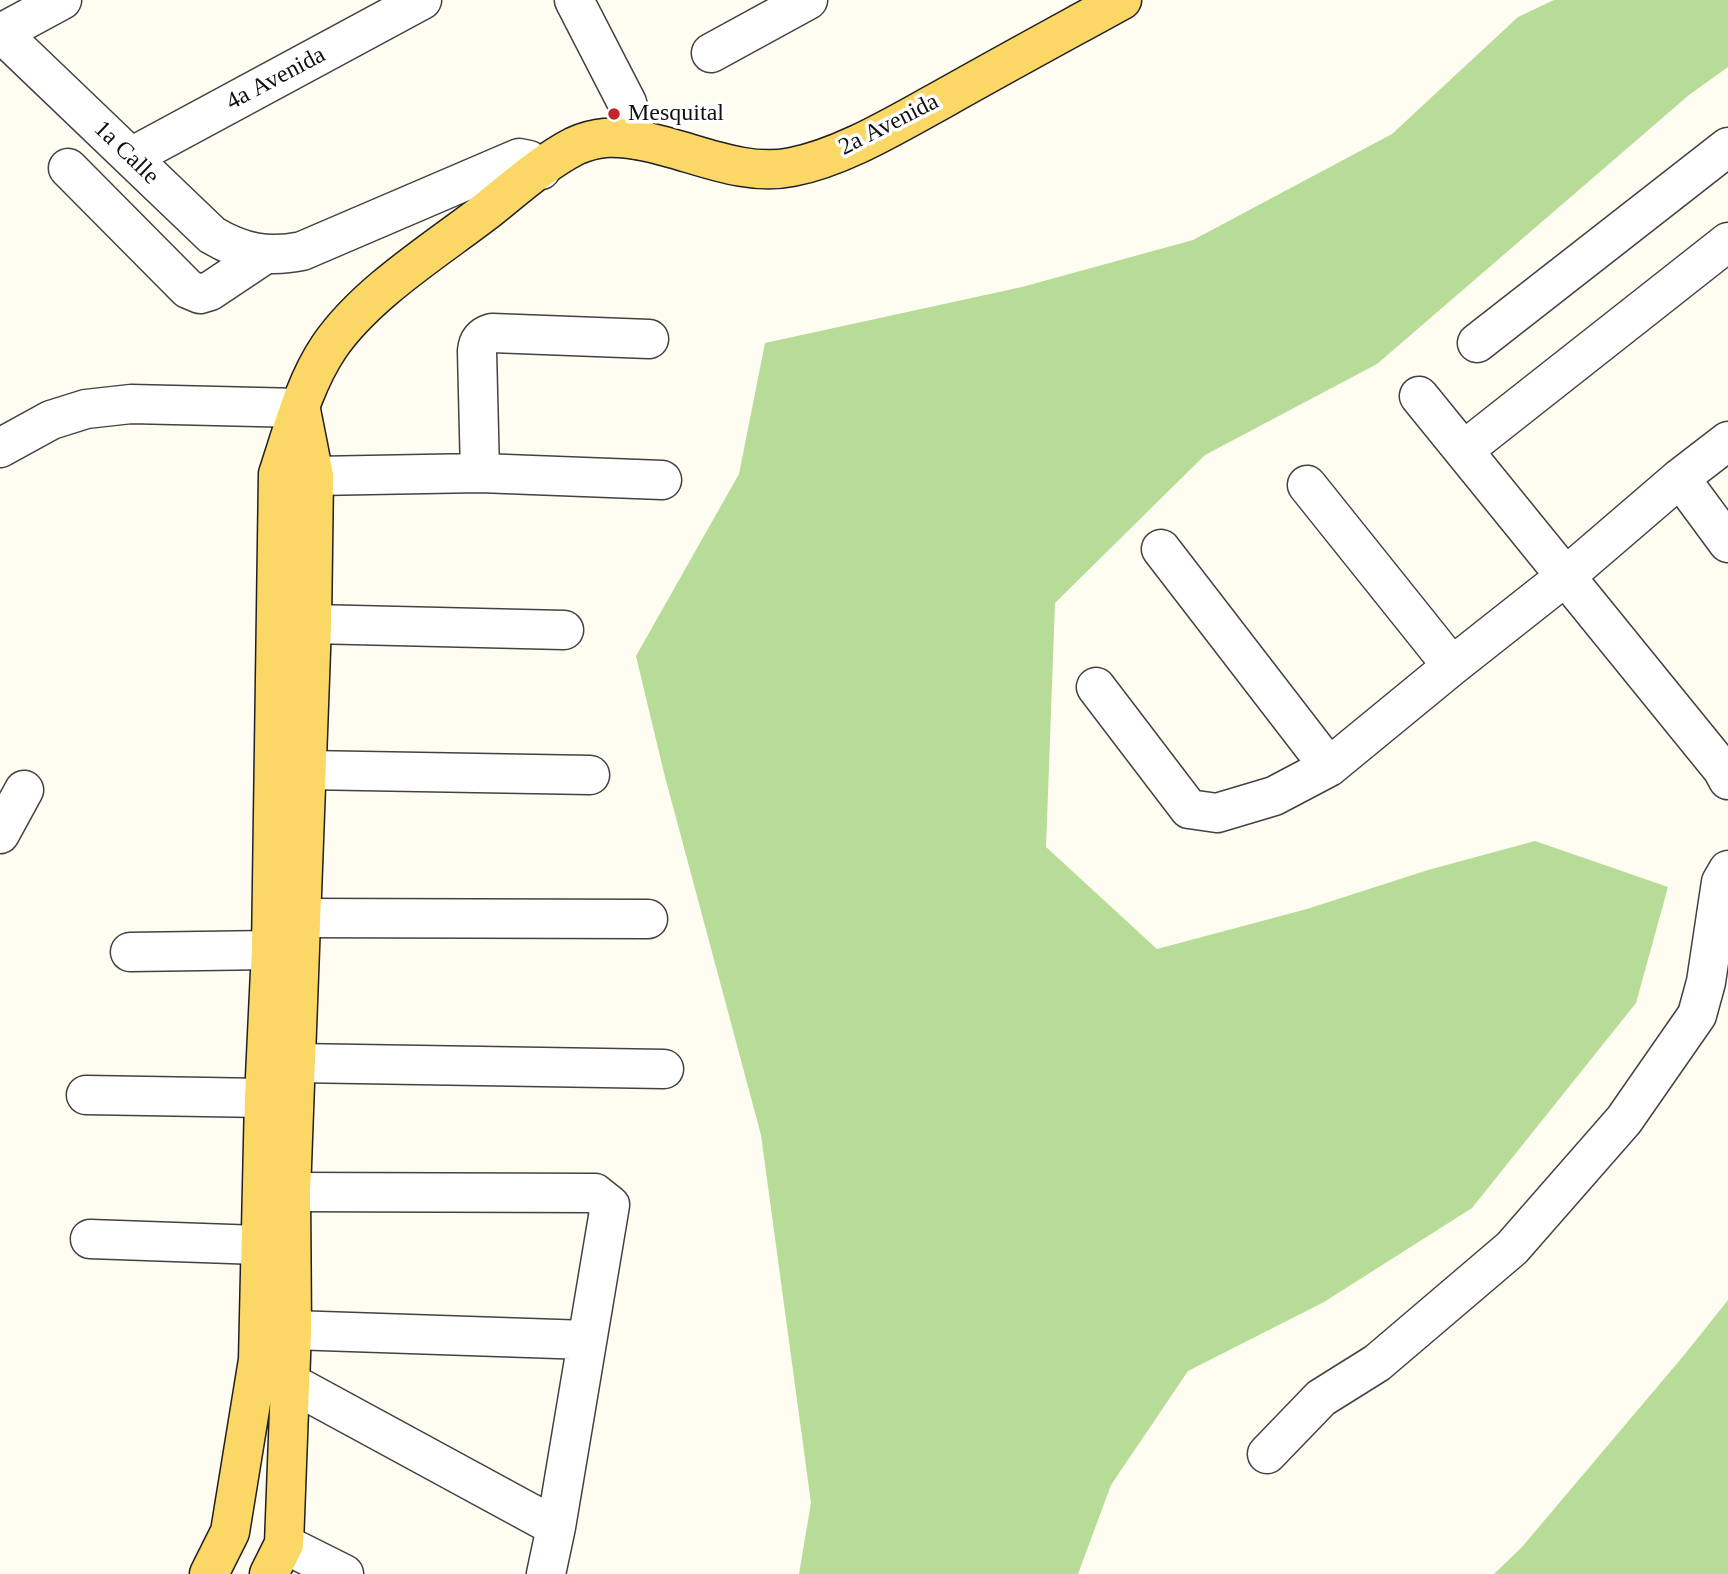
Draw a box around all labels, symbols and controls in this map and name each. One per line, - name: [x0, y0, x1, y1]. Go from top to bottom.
- street label: 4a Avenida: [221, 41, 331, 117]
- street label: 2a Avenida: [834, 88, 944, 162]
- place label: Mesquital: [628, 100, 724, 128]
- marker: Mesquital: [606, 106, 622, 122]
- street label: 1a Calle: [87, 115, 165, 191]

